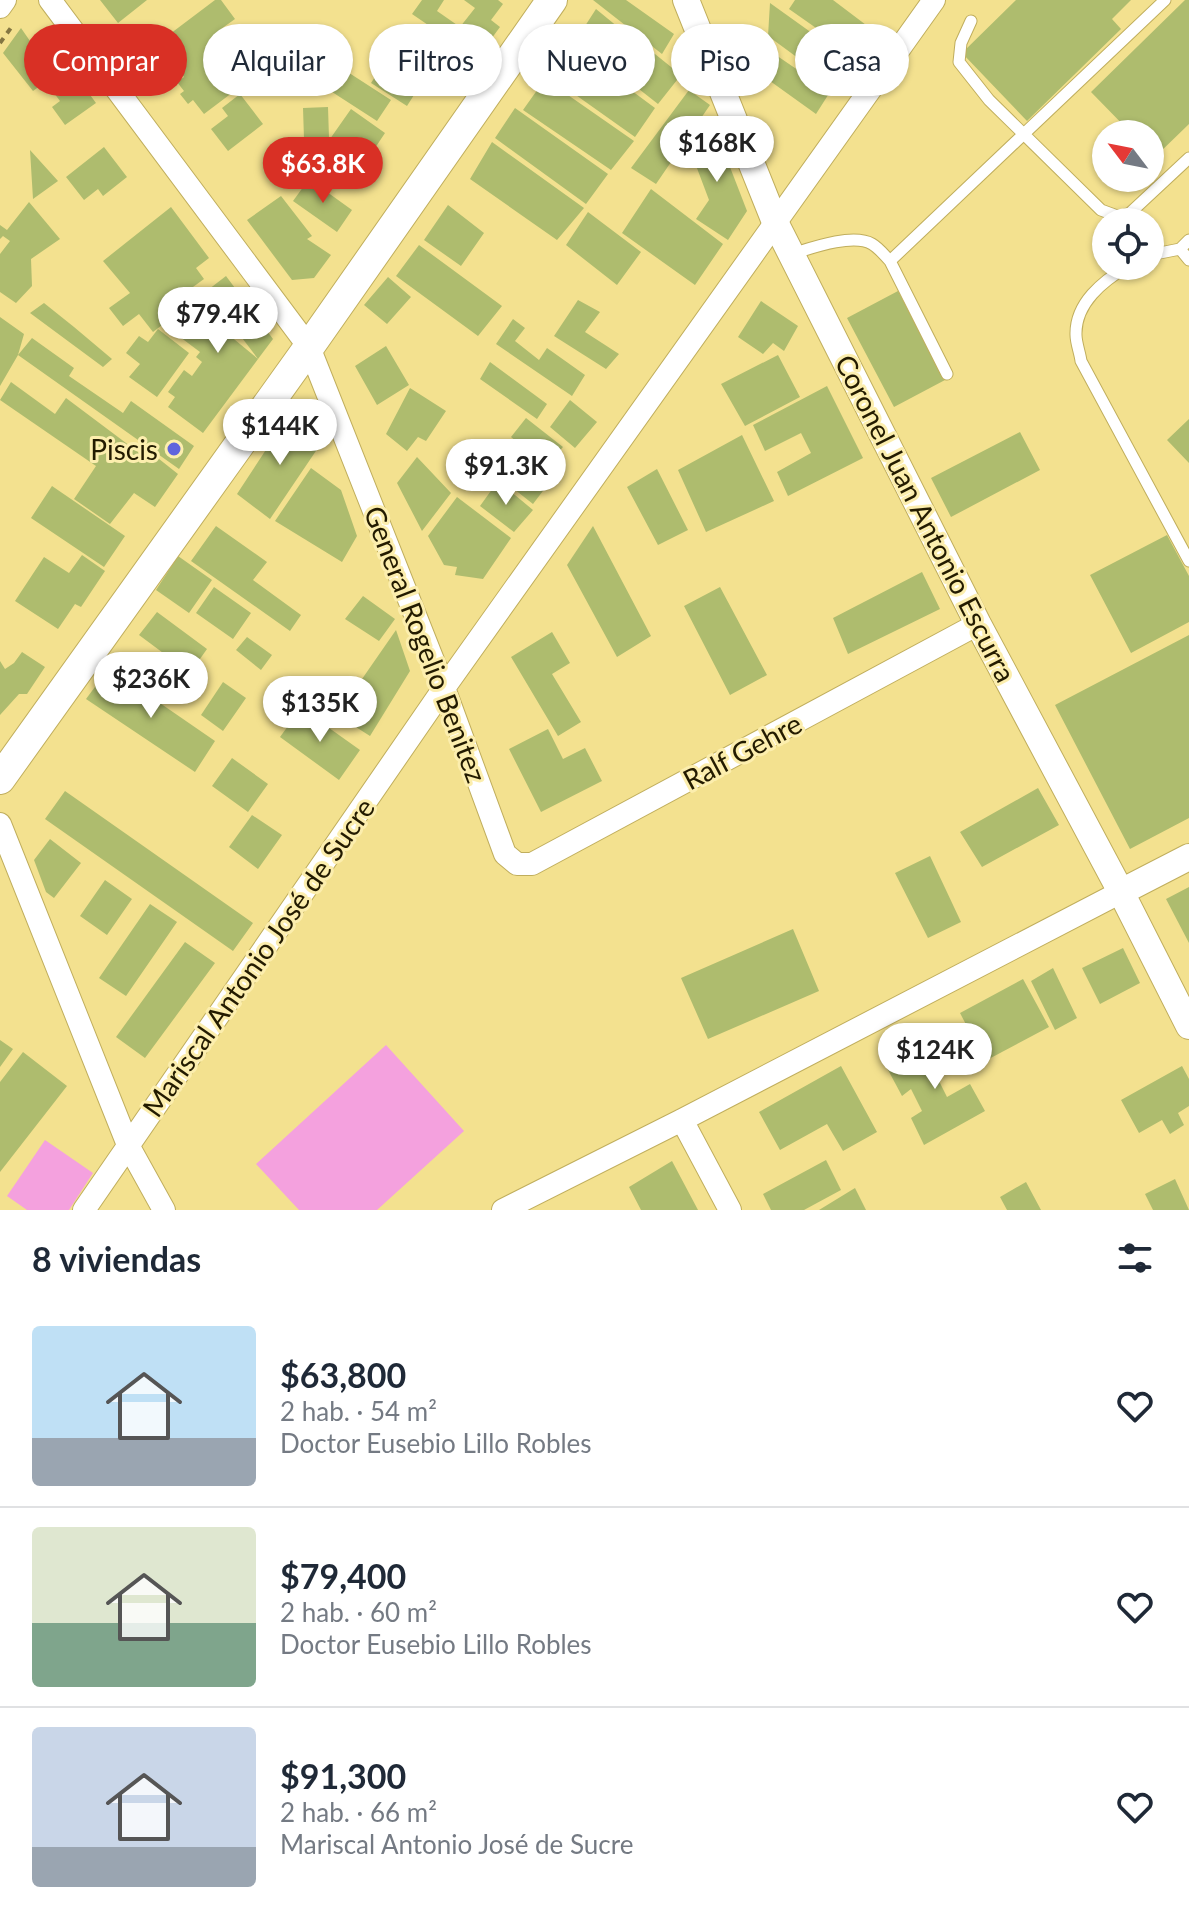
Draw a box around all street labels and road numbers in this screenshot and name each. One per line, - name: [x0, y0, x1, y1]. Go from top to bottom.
- street label: Coronel Juan Antonio Escurra: [829, 349, 1023, 687]
- street label: General Rogelio Benitez: [358, 501, 494, 787]
- street label: Ralf Gehre: [677, 706, 807, 796]
- street label: Mariscal Antonio José de Sucre: [135, 791, 381, 1123]

